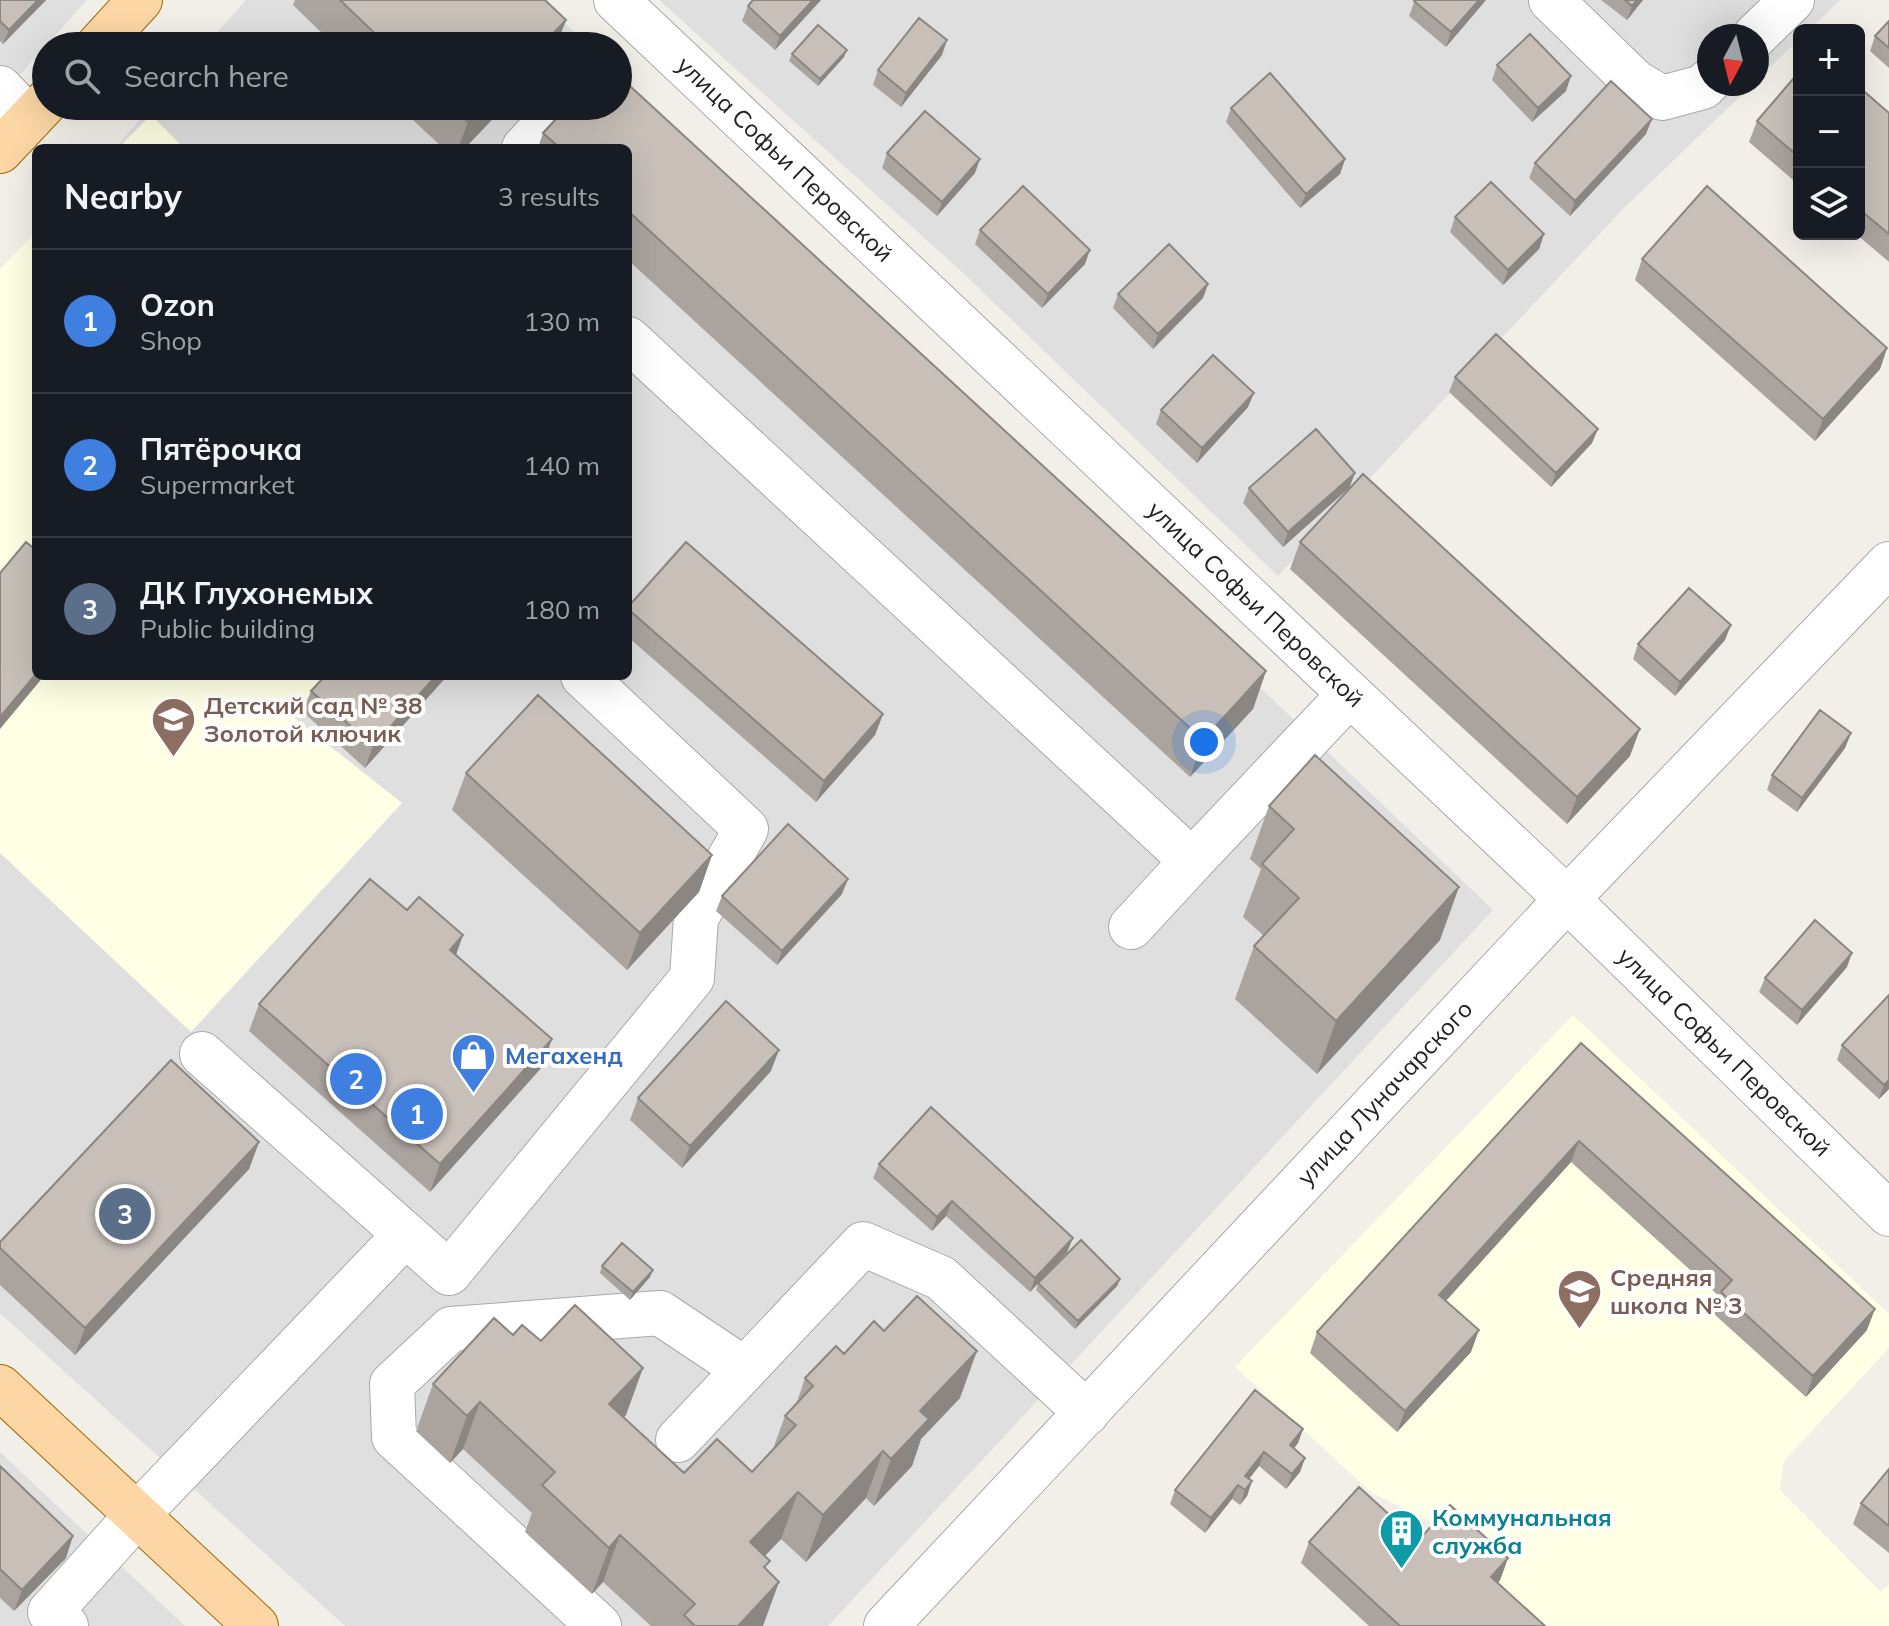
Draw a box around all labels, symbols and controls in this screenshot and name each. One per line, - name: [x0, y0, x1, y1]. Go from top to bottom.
- north arrow: [1697, 24, 1769, 96]
- map controls: [1793, 24, 1865, 240]
- button: +: [1793, 24, 1865, 96]
- search box: [32, 32, 632, 120]
- street label: улица Софьи Перовской: [671, 49, 900, 268]
- icon: search: [60, 54, 104, 98]
- text: Search here: [124, 57, 289, 95]
- button: −: [1793, 96, 1865, 168]
- button: layers: [1793, 168, 1865, 240]
- text: Nearby: [64, 175, 182, 218]
- text: 3 results: [498, 180, 600, 213]
- text: Ozon: [140, 286, 215, 324]
- text: 1: [82, 305, 98, 338]
- text: 130 m: [524, 305, 600, 338]
- text: Shop: [140, 324, 202, 357]
- text: Пятёрочка: [140, 430, 302, 468]
- text: 2: [82, 449, 98, 482]
- text: 140 m: [524, 449, 600, 482]
- text: Supermarket: [140, 468, 295, 501]
- street label: улица Софьи Перовской: [1142, 494, 1371, 713]
- text: ДК Глухонемых: [140, 574, 373, 612]
- text: 3: [82, 593, 98, 626]
- text: 180 m: [524, 593, 600, 626]
- text: Public building: [140, 612, 315, 645]
- place label: Детский сад № 38 Золотой ключик: [204, 690, 423, 748]
- school or university icon: Детский сад № 38 Золотой ключик: [149, 696, 197, 759]
- your location: [1184, 722, 1224, 762]
- street label: улица Софьи Перовской: [1612, 941, 1837, 1163]
- street label: улица Луначарского: [1290, 994, 1478, 1191]
- shop icon: Мегахенд: [450, 1032, 498, 1095]
- place label: Мегахенд: [505, 1040, 623, 1070]
- pin: 2: [330, 1049, 382, 1109]
- pin: 1: [391, 1084, 443, 1144]
- pin: 3: [99, 1184, 151, 1244]
- place label: Средняя школа № 3: [1610, 1262, 1743, 1320]
- school or university icon: Средняя школа № 3: [1555, 1268, 1603, 1331]
- place label: Коммунальная служба: [1432, 1502, 1612, 1560]
- building icon: Коммунальная служба: [1377, 1508, 1425, 1571]

